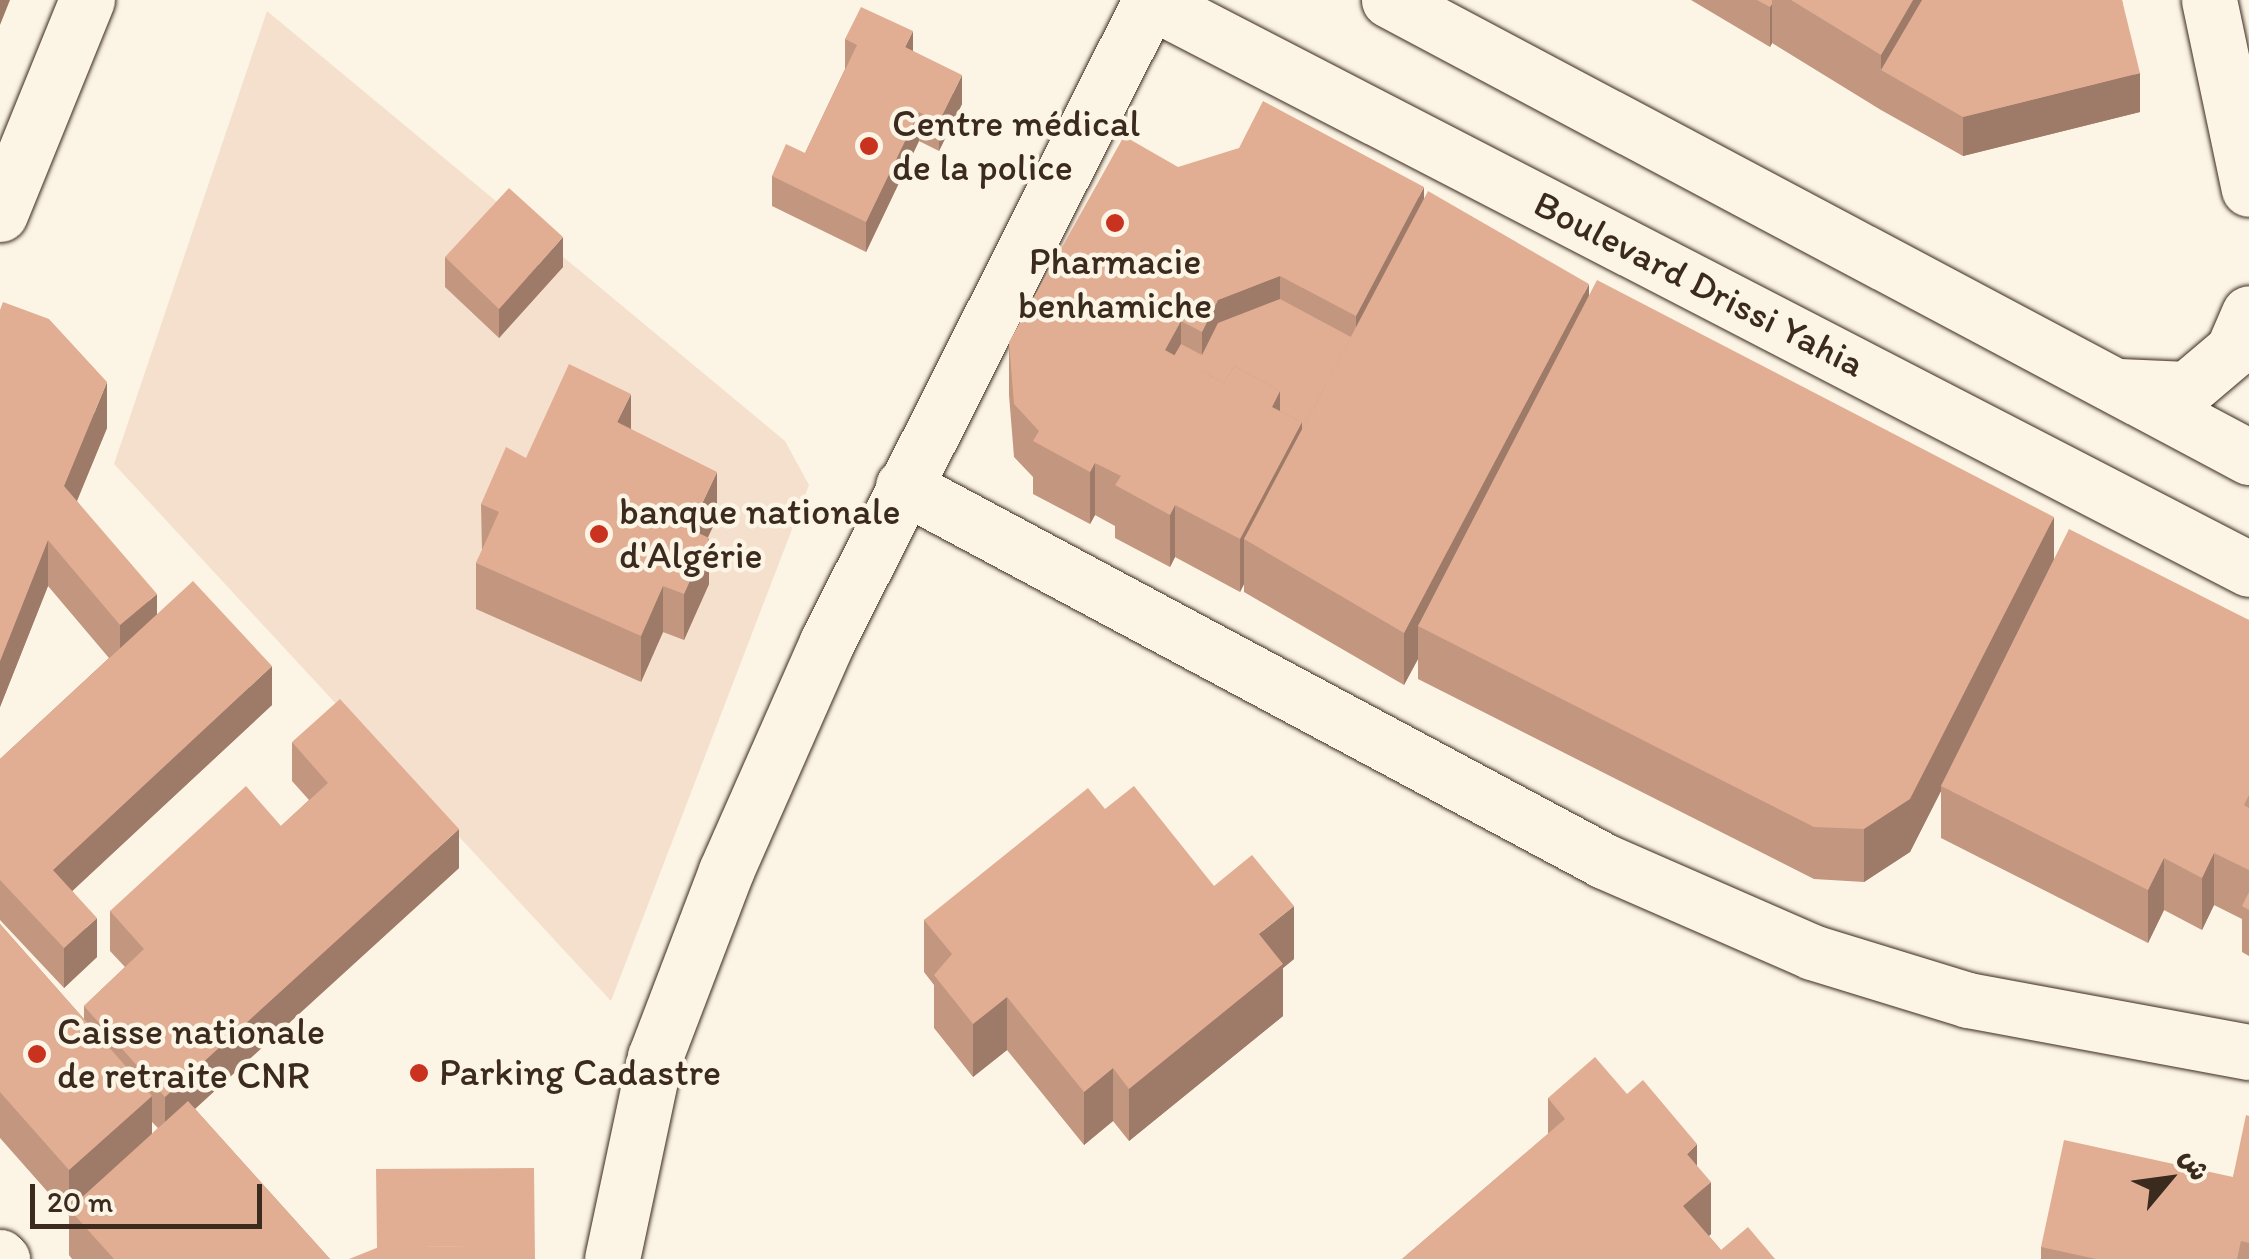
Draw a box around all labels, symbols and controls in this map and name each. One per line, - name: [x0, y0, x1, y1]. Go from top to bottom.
- place label: Centre médical de la police: [892, 101, 1139, 190]
- marker: Centre médical de la police: [856, 133, 882, 159]
- street label: Boulevard Drissi Yahia: [1525, 180, 1873, 388]
- marker: Pharmacie benhamiche: [1104, 212, 1126, 234]
- place label: Pharmacie benhamiche: [1018, 239, 1212, 328]
- place label: banque nationale d'Algérie: [619, 489, 901, 578]
- marker: banque nationale d'Algérie: [588, 523, 610, 545]
- place label: Caisse nationale de retraite CNR: [57, 1009, 326, 1098]
- marker: Caisse nationale de retraite CNR: [26, 1043, 48, 1065]
- place label: Parking Cadastre: [439, 1050, 722, 1096]
- marker: Parking Cadastre: [408, 1062, 430, 1084]
- north arrow: [2119, 1129, 2219, 1229]
- text: ش: [2173, 1143, 2218, 1186]
- scale bar: [35, 1164, 268, 1226]
- text: 20 m: [47, 1183, 113, 1220]

